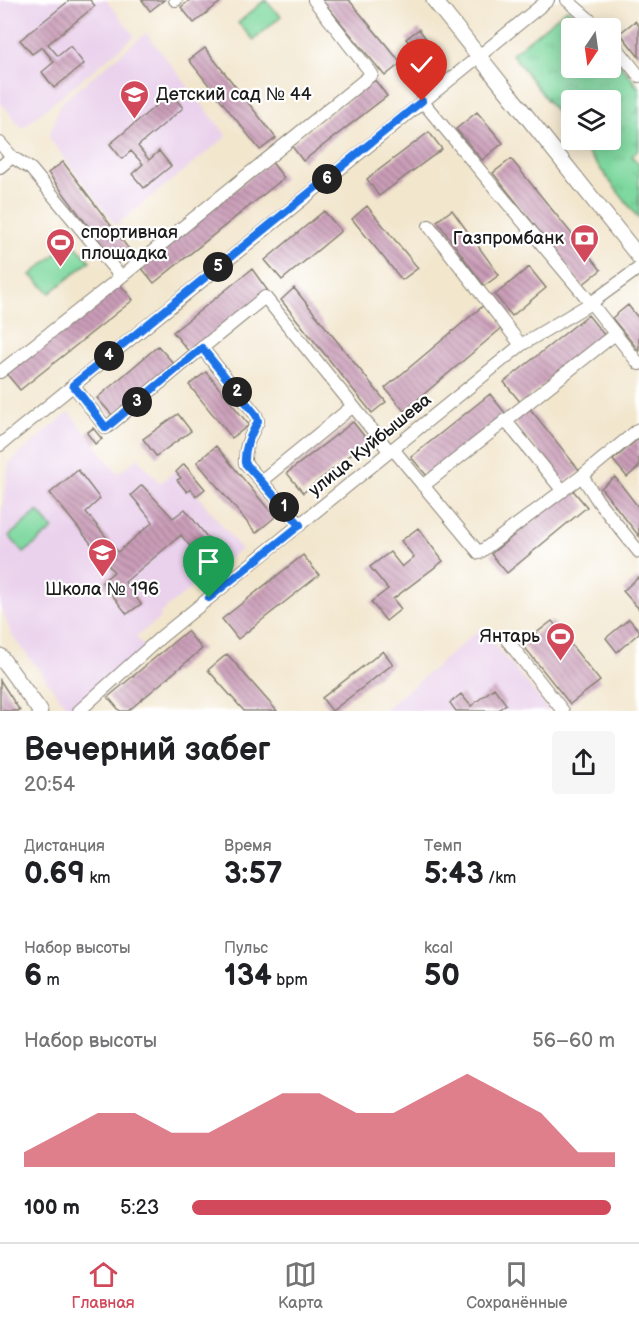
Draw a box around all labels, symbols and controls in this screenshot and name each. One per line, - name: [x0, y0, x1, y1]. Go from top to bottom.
- north arrow: [561, 18, 621, 78]
- map controls: [561, 18, 621, 150]
- pin: [396, 39, 447, 101]
- icon: check: [405, 48, 438, 81]
- school or university icon: Детский сад № 44: [119, 78, 151, 120]
- place label: Детский сад № 44: [156, 84, 312, 105]
- button: layers: [561, 90, 621, 150]
- pin: 6: [312, 164, 342, 194]
- text: 6: [322, 169, 332, 188]
- place label: спортивная площадка: [81, 222, 178, 264]
- bank icon: Газпромбанк: [569, 222, 601, 264]
- sports icon: спортивная площадка: [44, 226, 76, 268]
- place label: Газпромбанк: [453, 228, 564, 249]
- pin: 5: [203, 252, 233, 282]
- text: 5: [213, 257, 223, 276]
- pin: 4: [94, 341, 124, 371]
- text: 4: [104, 346, 114, 365]
- pin: 2: [222, 377, 252, 407]
- text: 2: [232, 382, 242, 401]
- pin: 3: [122, 387, 152, 417]
- street label: улица Куйбышева: [304, 389, 436, 501]
- text: 3: [132, 392, 142, 411]
- pin: 1: [269, 492, 299, 522]
- text: 1: [281, 497, 287, 516]
- school or university icon: Школа № 196: [86, 536, 118, 578]
- pin: [183, 536, 234, 598]
- icon: arrive: [192, 545, 225, 578]
- place label: Школа № 196: [45, 579, 159, 600]
- sports icon: Янтарь: [545, 620, 577, 662]
- place label: Янтарь: [479, 626, 540, 647]
- text: Вечерний забег: [24, 730, 271, 770]
- button: share: [552, 731, 615, 794]
- text: 20:54: [24, 773, 75, 797]
- text: Дистанция: [24, 837, 105, 856]
- text: Время: [224, 837, 272, 856]
- text: Темп: [424, 837, 462, 856]
- text: 0.69: [24, 856, 85, 892]
- text: 3:57: [224, 856, 283, 892]
- text: 5:43: [424, 856, 484, 892]
- text: km: [85, 869, 110, 888]
- text: /km: [484, 869, 516, 888]
- text: Набор высоты: [24, 939, 131, 958]
- text: Пульс: [224, 939, 268, 958]
- text: kcal: [424, 939, 453, 958]
- text: 6: [24, 958, 42, 994]
- text: 134: [224, 958, 272, 994]
- text: 50: [424, 958, 460, 994]
- text: m: [42, 971, 60, 990]
- text: bpm: [272, 971, 308, 990]
- text: Набор высоты: [24, 1029, 157, 1053]
- text: 56–60 m: [532, 1029, 615, 1053]
- text: 100 m: [24, 1196, 80, 1220]
- text: 5:23: [120, 1196, 159, 1220]
- tab: Главная: [72, 1258, 135, 1313]
- tab: Карта: [278, 1258, 323, 1313]
- tab: Сохранённые: [466, 1258, 567, 1313]

